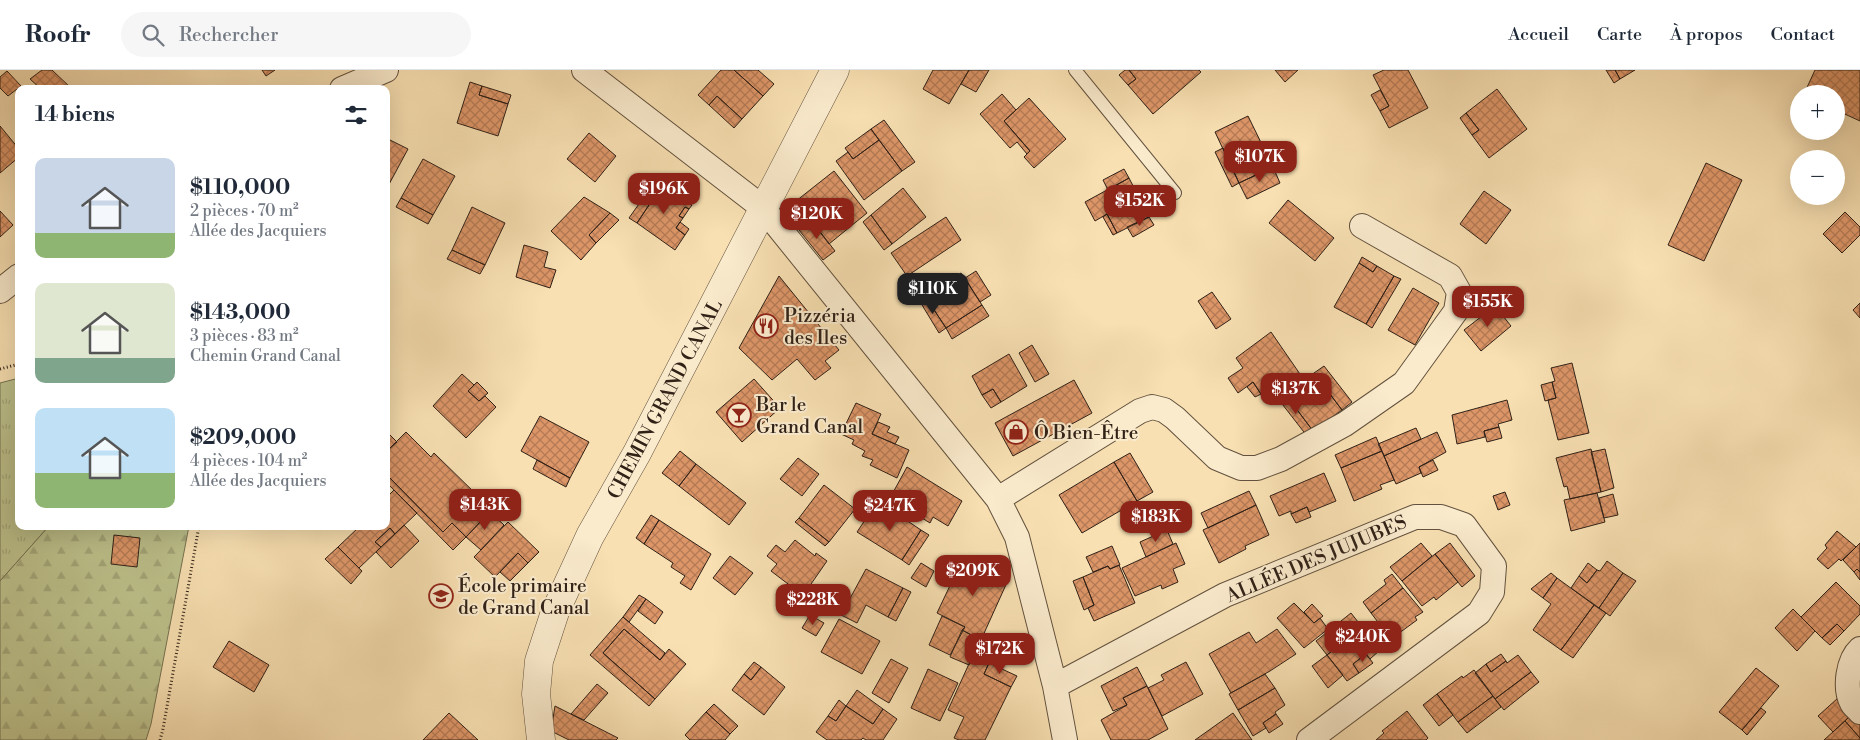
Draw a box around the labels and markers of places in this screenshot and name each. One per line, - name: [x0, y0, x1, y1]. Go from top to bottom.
- pin: $107K: [1225, 140, 1295, 183]
- pin: $196K: [629, 172, 699, 215]
- pin: $152K: [1105, 184, 1175, 227]
- pin: $120K: [782, 198, 852, 240]
- pin: $110K: [898, 272, 968, 315]
- pin: $155K: [1453, 286, 1523, 328]
- place label: Pizzéria des Iles: [784, 304, 856, 350]
- restaurant icon: Pizzéria des Iles: [753, 313, 779, 339]
- pin: $137K: [1261, 372, 1331, 415]
- place label: Bar le Grand Canal: [755, 393, 863, 439]
- bar icon: Bar le Grand Canal: [726, 402, 752, 428]
- shop icon: Ô Bien-Être: [1003, 419, 1029, 445]
- place label: Ô Bien-Être: [1034, 420, 1138, 445]
- pin: $143K: [450, 488, 520, 531]
- pin: $247K: [855, 490, 925, 532]
- pin: $183K: [1121, 500, 1191, 543]
- pin: $209K: [938, 554, 1008, 597]
- place label: École primaire de Grand Canal: [458, 573, 590, 620]
- school or university icon: École primaire de Grand Canal: [428, 583, 454, 609]
- pin: $228K: [778, 584, 848, 626]
- pin: $240K: [1328, 620, 1398, 663]
- pin: $172K: [965, 632, 1035, 675]

